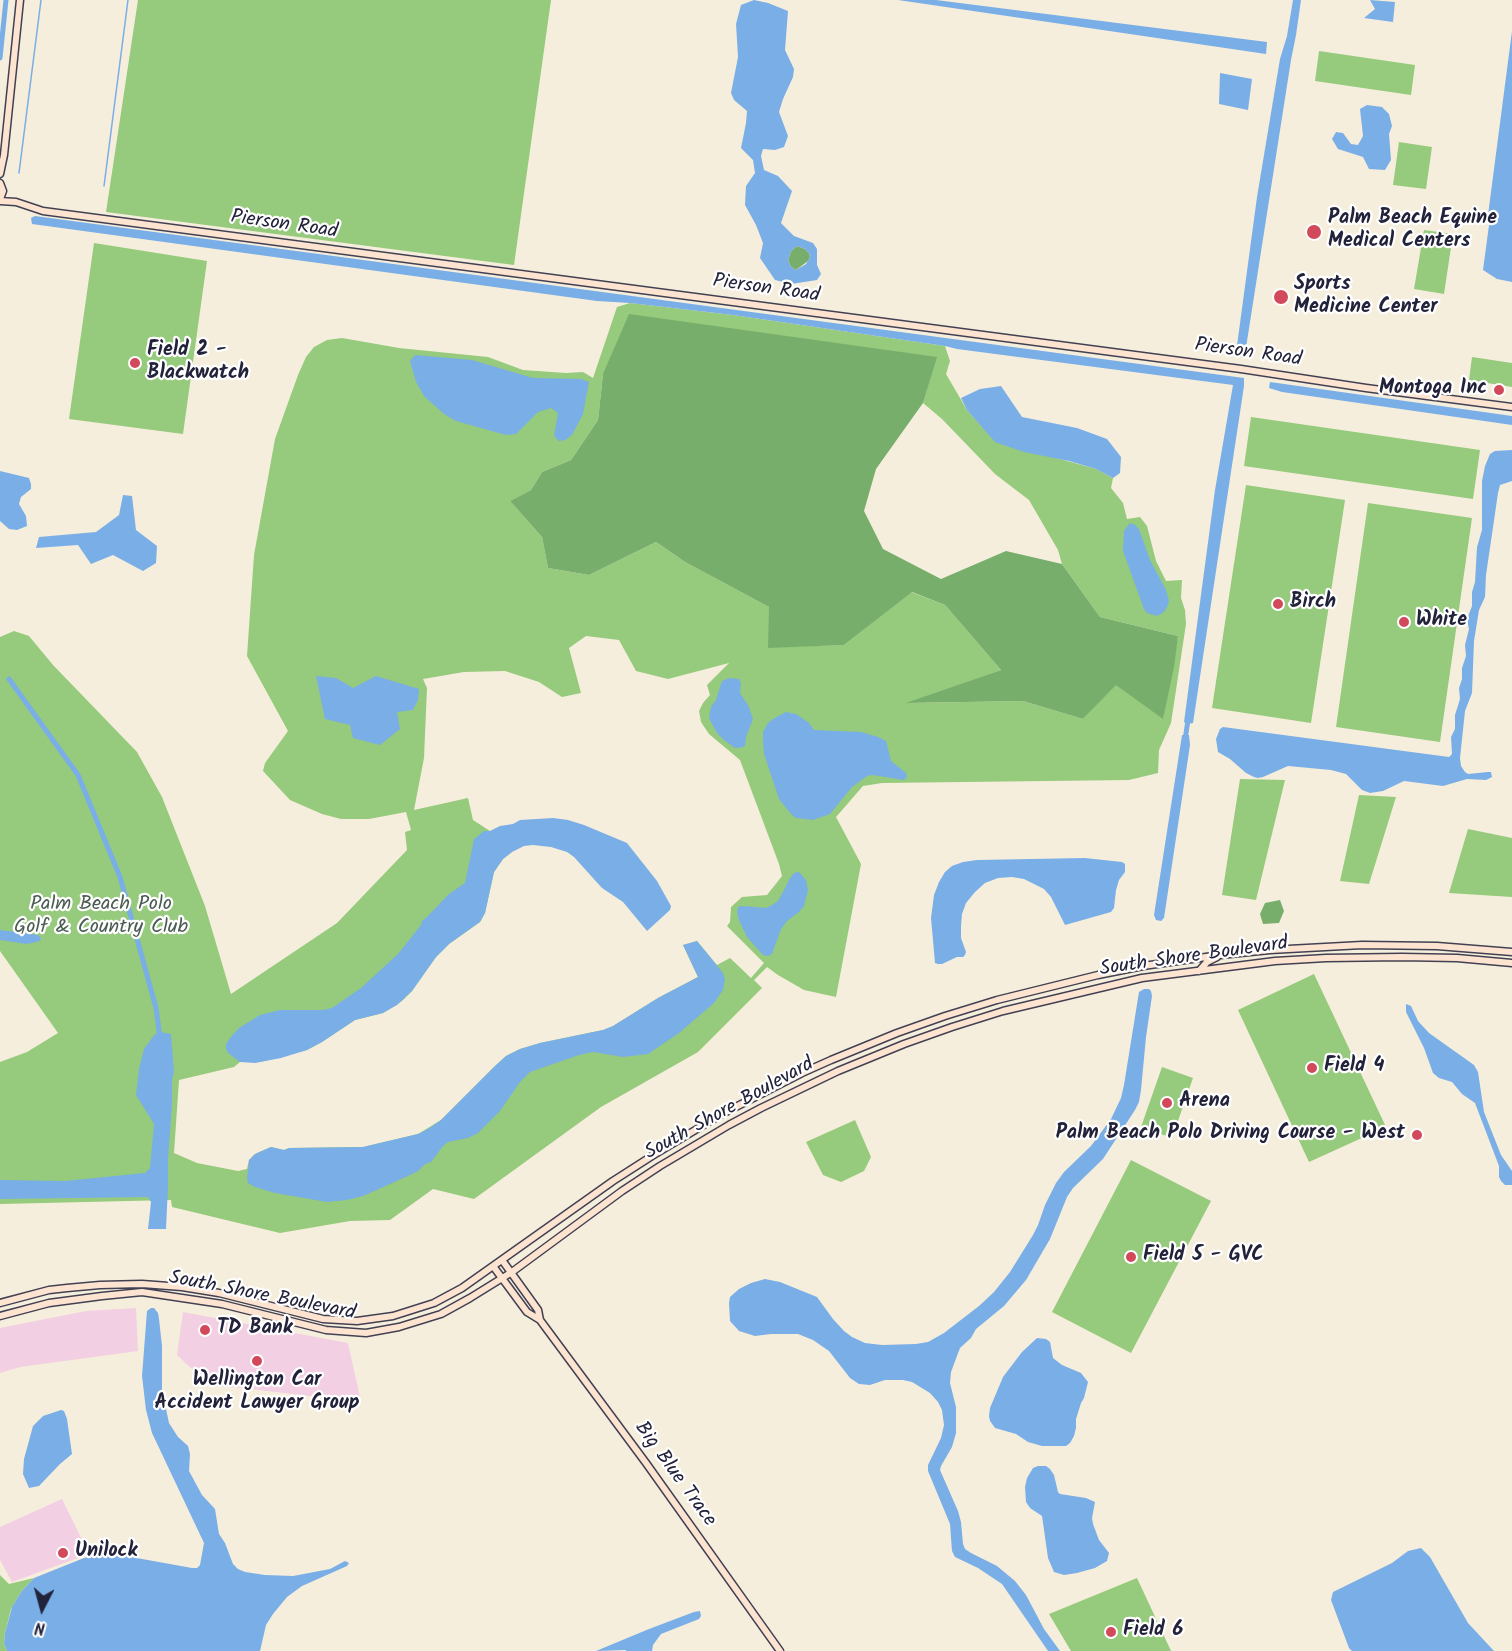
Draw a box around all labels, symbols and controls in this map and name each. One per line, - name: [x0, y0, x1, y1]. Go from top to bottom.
- street label: Pierson Road: [229, 207, 339, 245]
- place label: Palm Beach Equine Medical Centers: [1328, 208, 1497, 255]
- marker: Palm Beach Equine Medical Centers: [1305, 223, 1323, 241]
- street label: Pierson Road: [711, 271, 821, 309]
- place label: Sports Medicine Center: [1294, 274, 1438, 321]
- marker: Sports Medicine Center: [1272, 288, 1290, 306]
- street label: Pierson Road: [1193, 335, 1303, 373]
- place label: Field 2 - Blackwatch: [147, 340, 249, 387]
- marker: Field 2 - Blackwatch: [128, 356, 142, 370]
- place label: Montoga Inc: [1379, 378, 1487, 402]
- marker: Montoga Inc: [1492, 383, 1506, 397]
- place label: Birch: [1290, 592, 1336, 616]
- marker: Birch: [1271, 597, 1285, 611]
- place label: White: [1416, 610, 1467, 634]
- marker: White: [1397, 615, 1411, 629]
- park label: Palm Beach Polo Golf & Country Club: [14, 894, 188, 941]
- street label: South Shore Boulevard: [1098, 933, 1290, 983]
- street label: South Shore Boulevard: [641, 1054, 819, 1166]
- place label: Field 4: [1324, 1056, 1384, 1080]
- marker: Field 4: [1305, 1061, 1319, 1075]
- place label: Arena: [1179, 1091, 1230, 1115]
- marker: Arena: [1160, 1096, 1174, 1110]
- place label: Palm Beach Polo Driving Course - West: [1056, 1123, 1405, 1147]
- marker: Palm Beach Polo Driving Course - West: [1410, 1128, 1424, 1142]
- place label: Field 5 - GVC: [1143, 1245, 1264, 1269]
- marker: Field 5 - GVC: [1124, 1250, 1138, 1264]
- street label: South Shore Boulevard: [167, 1267, 357, 1327]
- place label: TD Bank: [217, 1318, 293, 1342]
- marker: TD Bank: [198, 1323, 212, 1337]
- marker: Wellington Car Accident Lawyer Group: [250, 1354, 264, 1368]
- place label: Wellington Car Accident Lawyer Group: [155, 1370, 359, 1417]
- street label: Big Blue Trace: [628, 1418, 720, 1532]
- place label: Unilock: [75, 1541, 137, 1565]
- marker: Unilock: [56, 1546, 70, 1560]
- north arrow: [12, 1579, 72, 1639]
- text: N: [34, 1614, 46, 1640]
- place label: Field 6: [1123, 1620, 1183, 1644]
- marker: Field 6: [1104, 1625, 1118, 1639]

